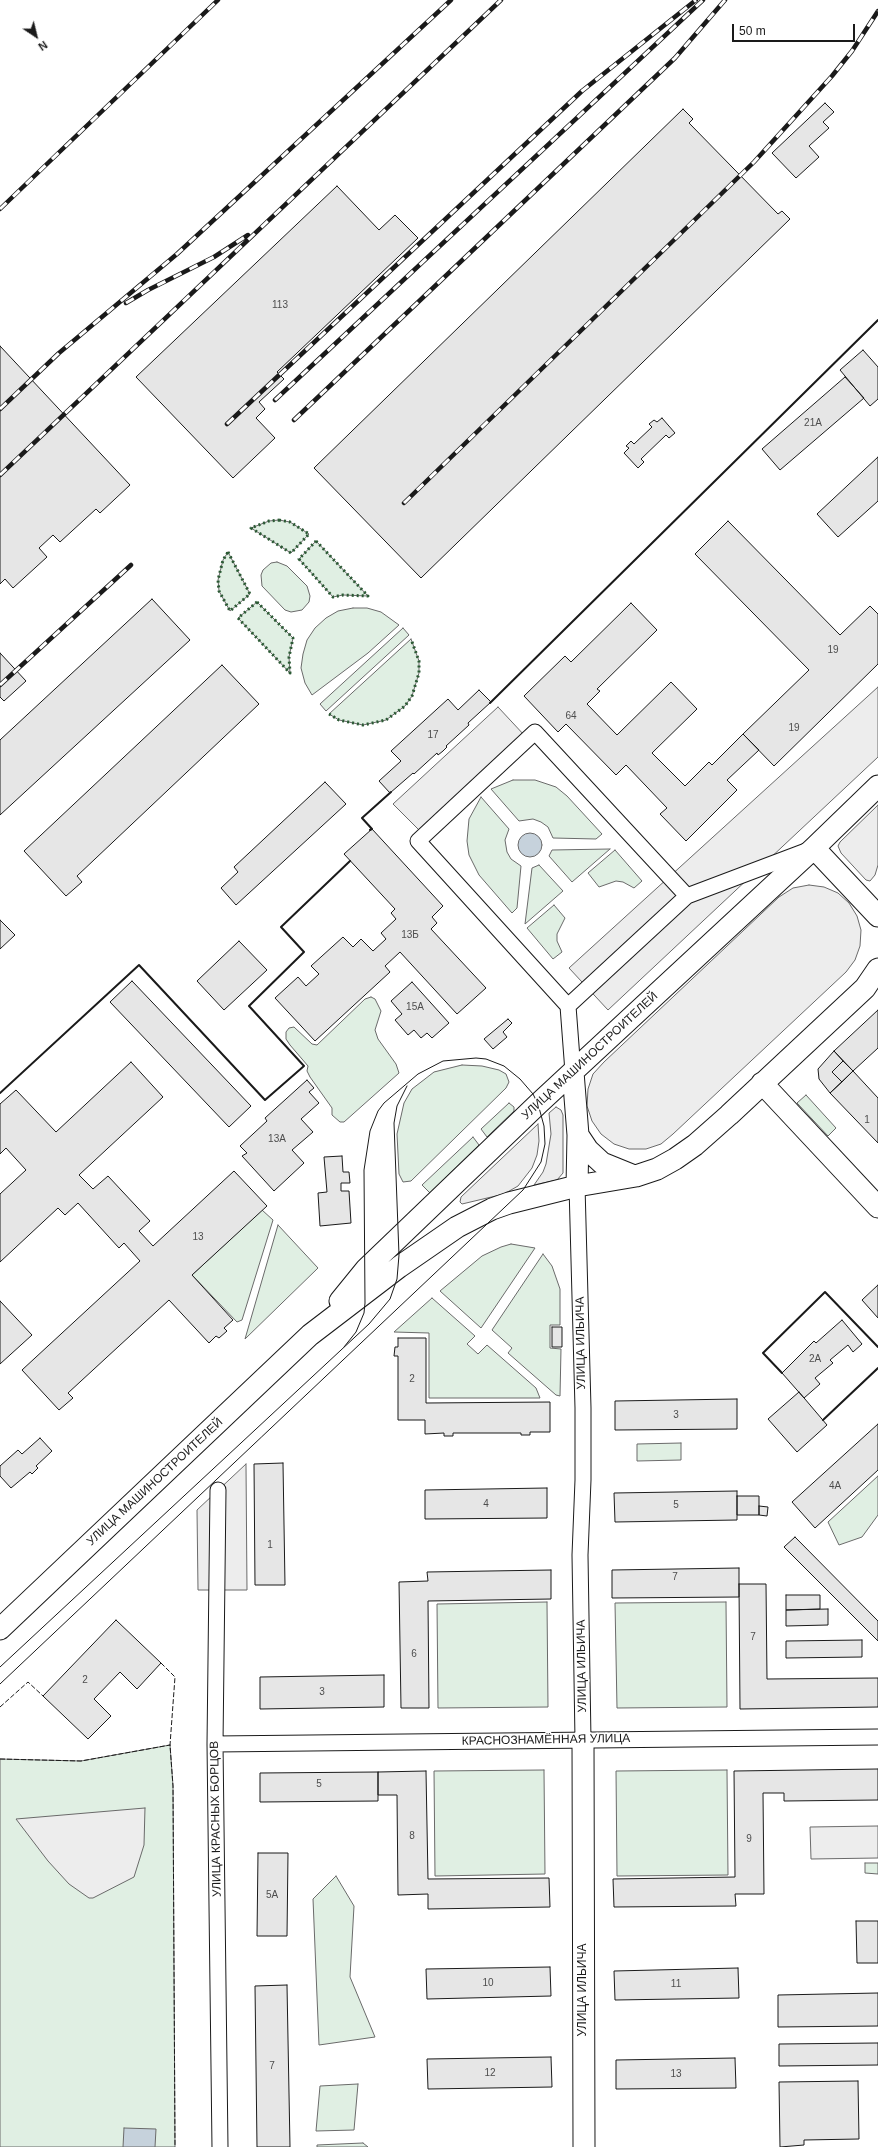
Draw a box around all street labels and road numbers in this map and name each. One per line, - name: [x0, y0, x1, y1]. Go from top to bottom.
- street label: УЛИЦА МАШИНОСТРОИТЕЛЕЙ: [519, 989, 661, 1123]
- street label: УЛИЦА ИЛЬИЧА: [573, 1296, 589, 1390]
- street label: УЛИЦА МАШИНОСТРОИТЕЛЕЙ: [84, 1415, 226, 1549]
- street label: УЛИЦА ИЛЬИЧА: [574, 1619, 590, 1713]
- street label: КРАСНОЗНАМЁННАЯ УЛИЦА: [462, 1731, 630, 1749]
- street label: УЛИЦА КРАСНЫХ БОРЦОВ: [207, 1741, 225, 1897]
- street label: УЛИЦА ИЛЬИЧА: [576, 1944, 590, 2036]

